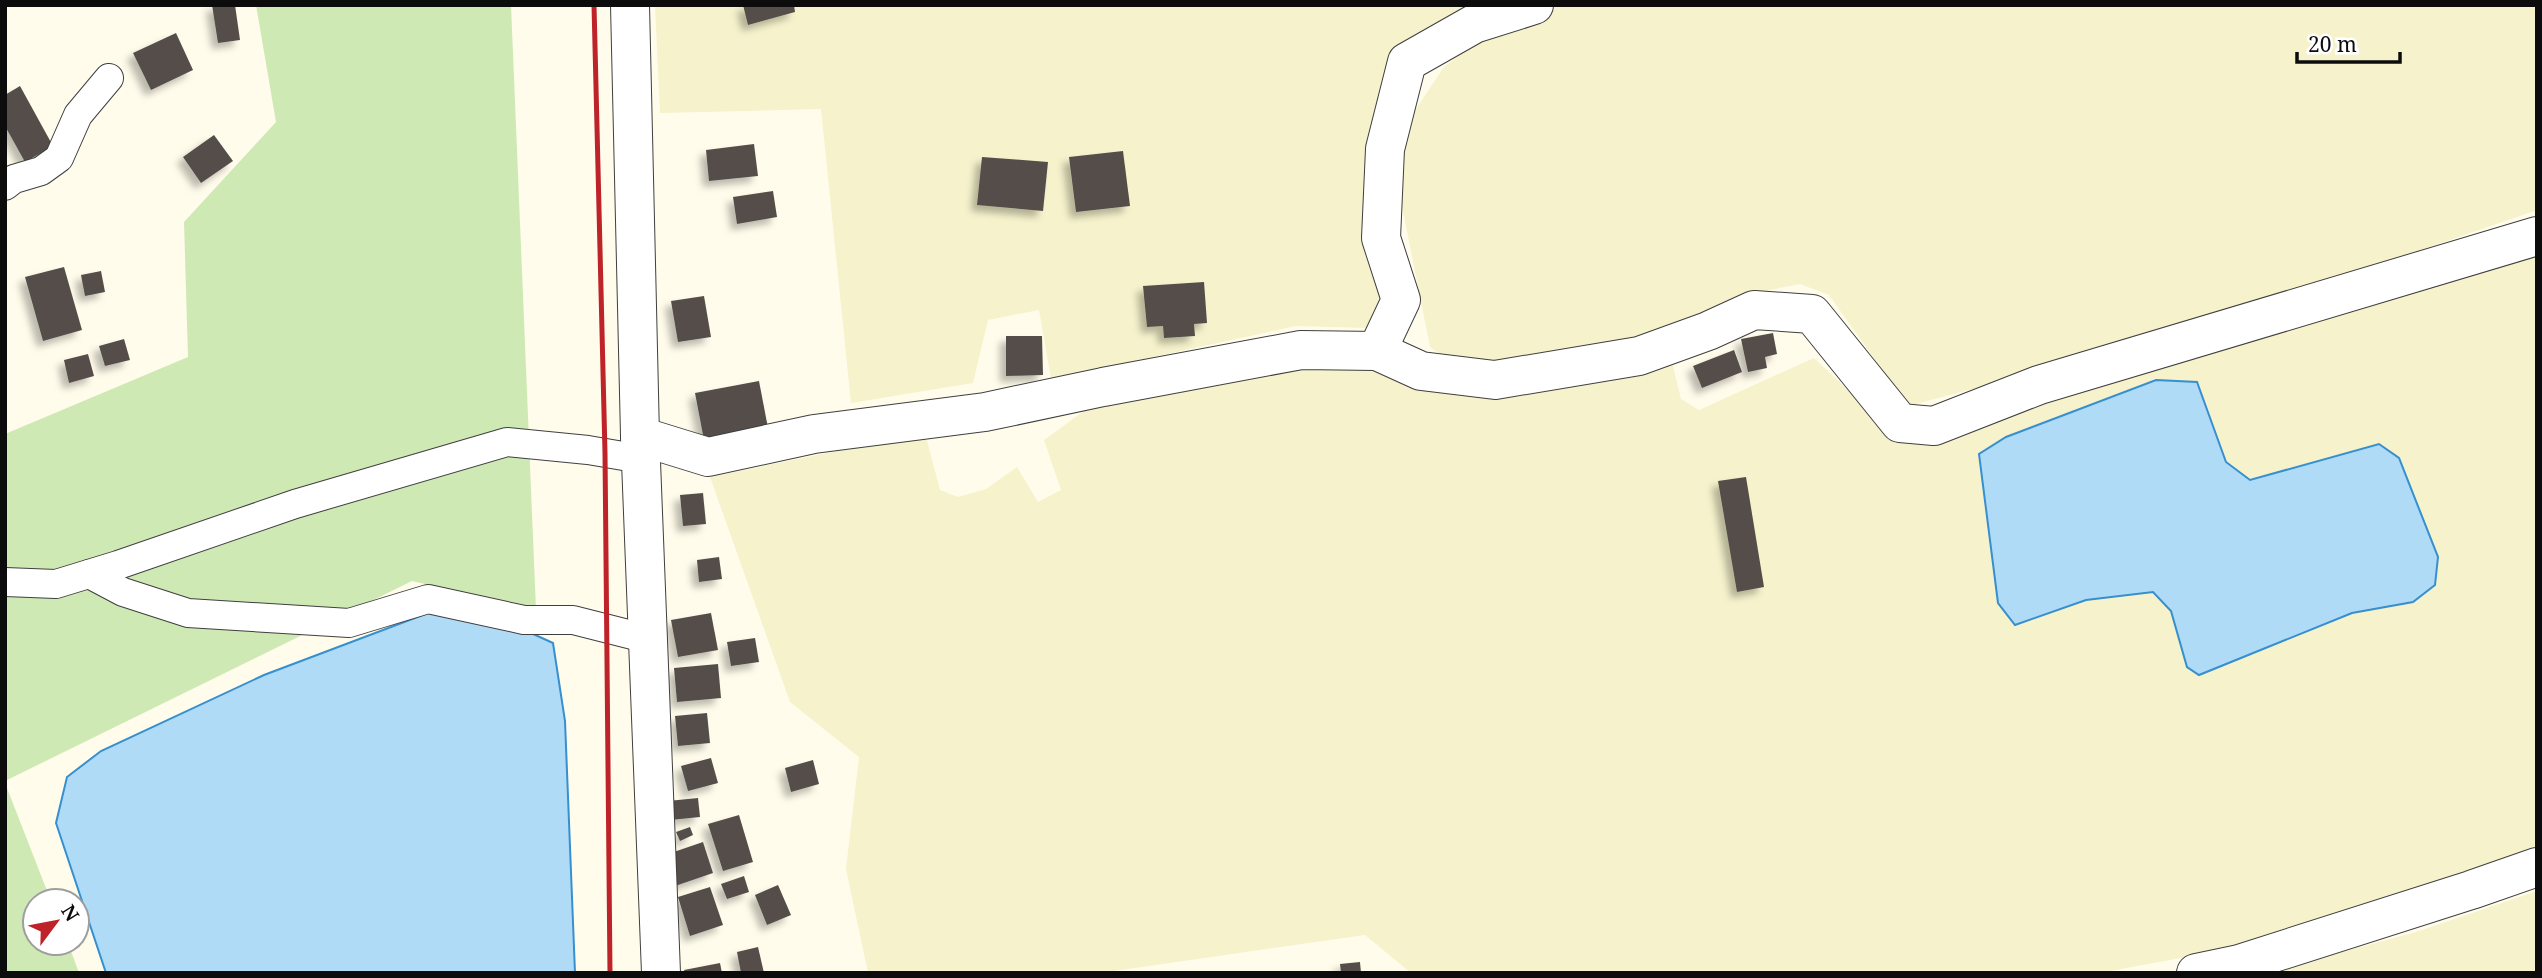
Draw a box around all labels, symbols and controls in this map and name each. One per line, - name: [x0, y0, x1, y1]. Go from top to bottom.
- scale bar: [2297, 21, 2400, 65]
- text: 20 m: [2308, 30, 2357, 58]
- north arrow: [21, 887, 91, 957]
- text: N: [55, 900, 85, 926]

